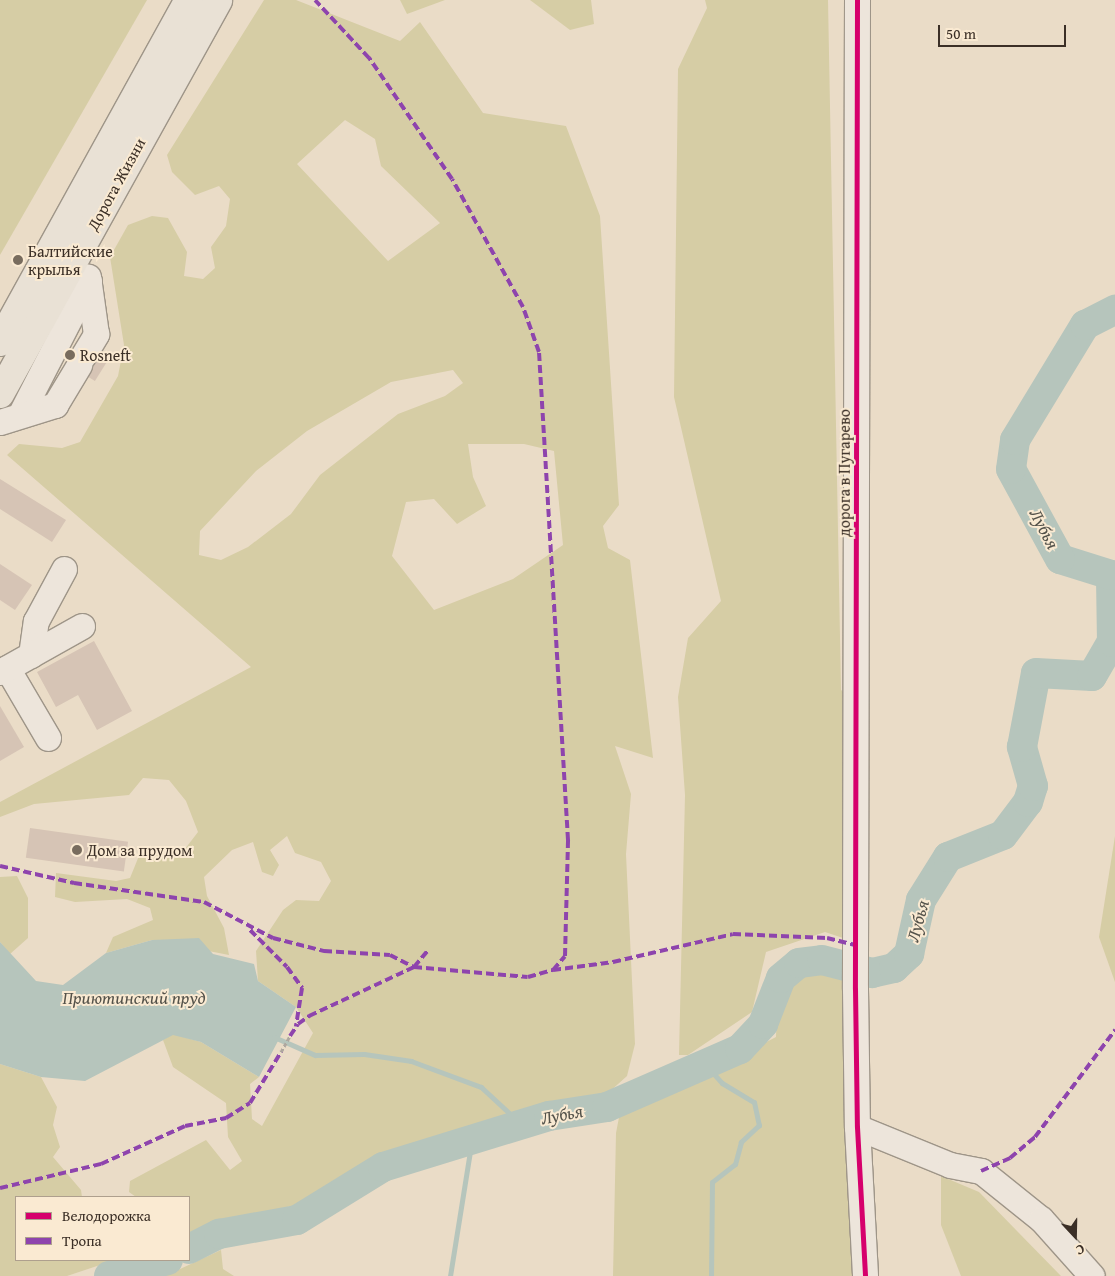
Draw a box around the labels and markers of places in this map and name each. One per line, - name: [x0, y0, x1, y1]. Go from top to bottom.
- place label: Балтийские крылья: [28, 241, 113, 279]
- marker: Балтийские крылья: [12, 254, 24, 266]
- place label: Rosneft: [80, 345, 131, 365]
- marker: Rosneft: [64, 349, 76, 361]
- place label: Дом за прудом: [87, 840, 193, 860]
- marker: Дом за прудом: [71, 844, 83, 856]

